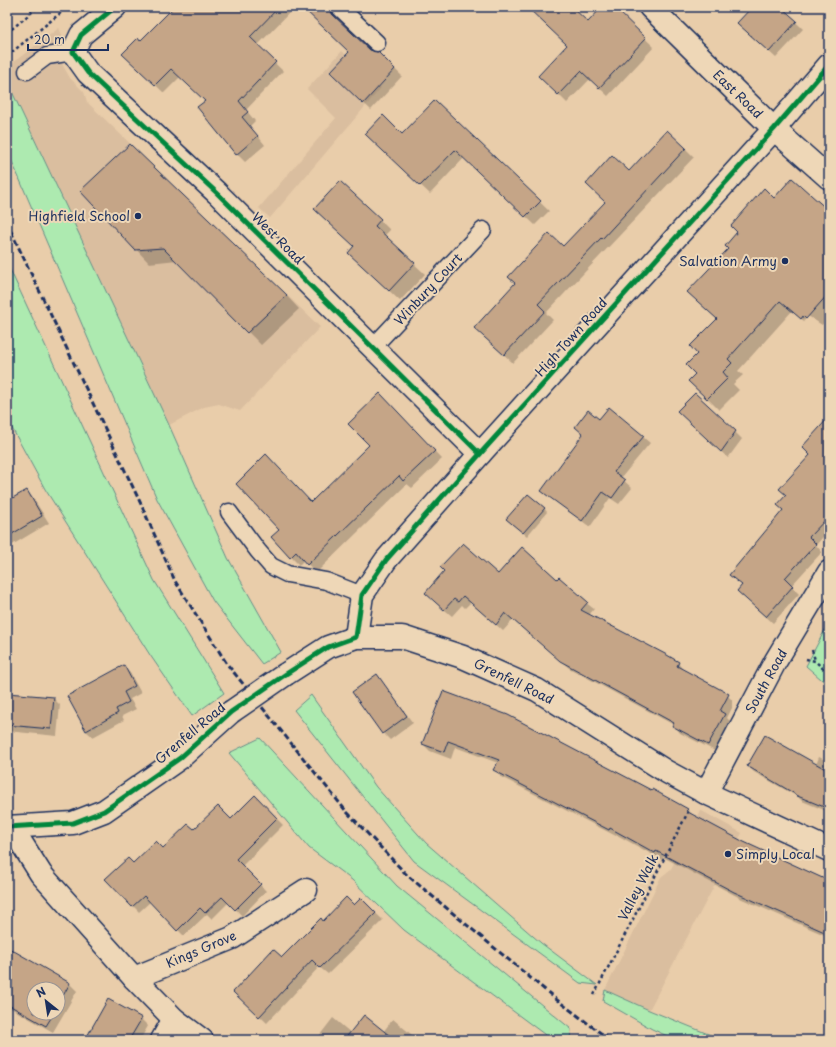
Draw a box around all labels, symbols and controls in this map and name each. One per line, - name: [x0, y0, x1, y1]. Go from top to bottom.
- scale bar: [28, 26, 108, 52]
- text: 20 m: [34, 30, 65, 48]
- street label: East Road: [709, 65, 768, 122]
- place label: Highfield School: [29, 206, 130, 225]
- street label: West Road: [248, 207, 309, 268]
- marker: Highfield School: [133, 211, 143, 221]
- street label: Winbury Court: [389, 248, 466, 329]
- place label: Salvation Army: [679, 251, 777, 270]
- marker: Salvation Army: [780, 256, 790, 266]
- street label: High Town Road: [530, 293, 611, 380]
- street label: South Road: [740, 645, 791, 716]
- street label: Grenfell Road: [471, 653, 557, 708]
- street label: Grenfell Road: [150, 697, 229, 768]
- place label: Simply Local: [736, 844, 815, 863]
- marker: Simply Local: [723, 849, 733, 859]
- street label: Valley Walk: [613, 850, 663, 923]
- street label: Kings Grove: [163, 925, 239, 972]
- north arrow: [26, 981, 66, 1021]
- text: N: [33, 982, 49, 1001]

